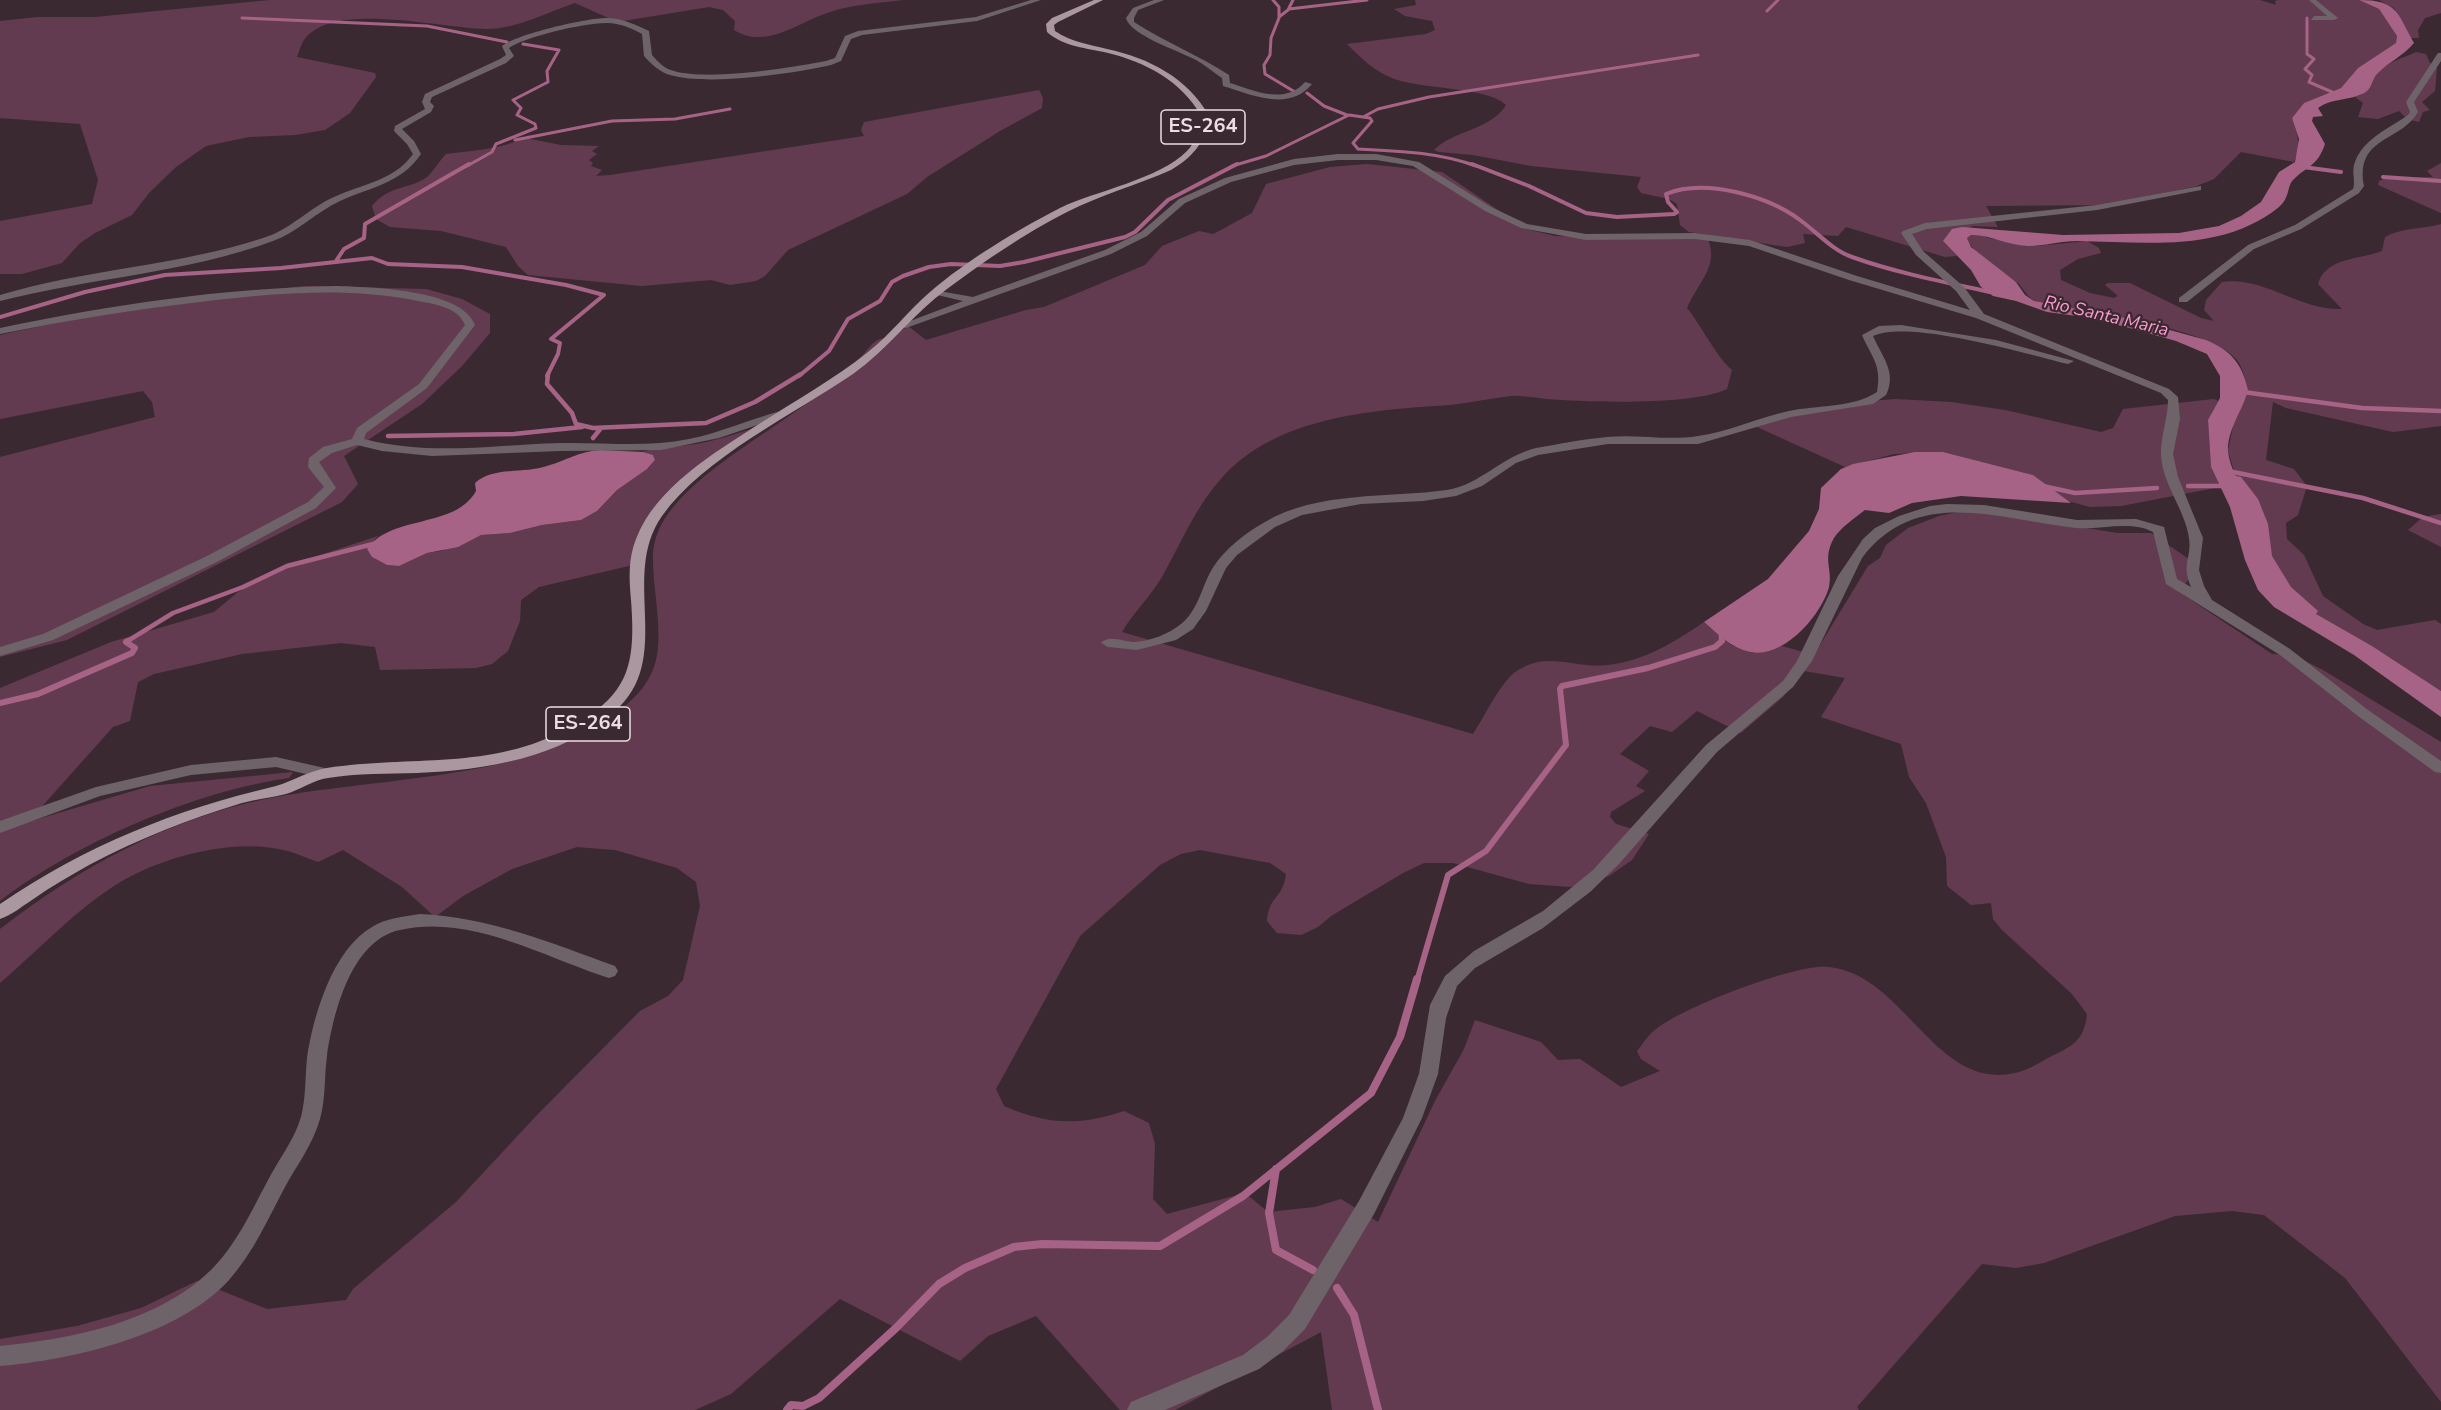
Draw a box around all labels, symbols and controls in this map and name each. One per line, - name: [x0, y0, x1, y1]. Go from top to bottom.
- road number: ES-264: [1161, 110, 1245, 144]
- water label: Rio Santa Maria: [2042, 292, 2170, 342]
- road number: ES-264: [546, 707, 630, 741]

